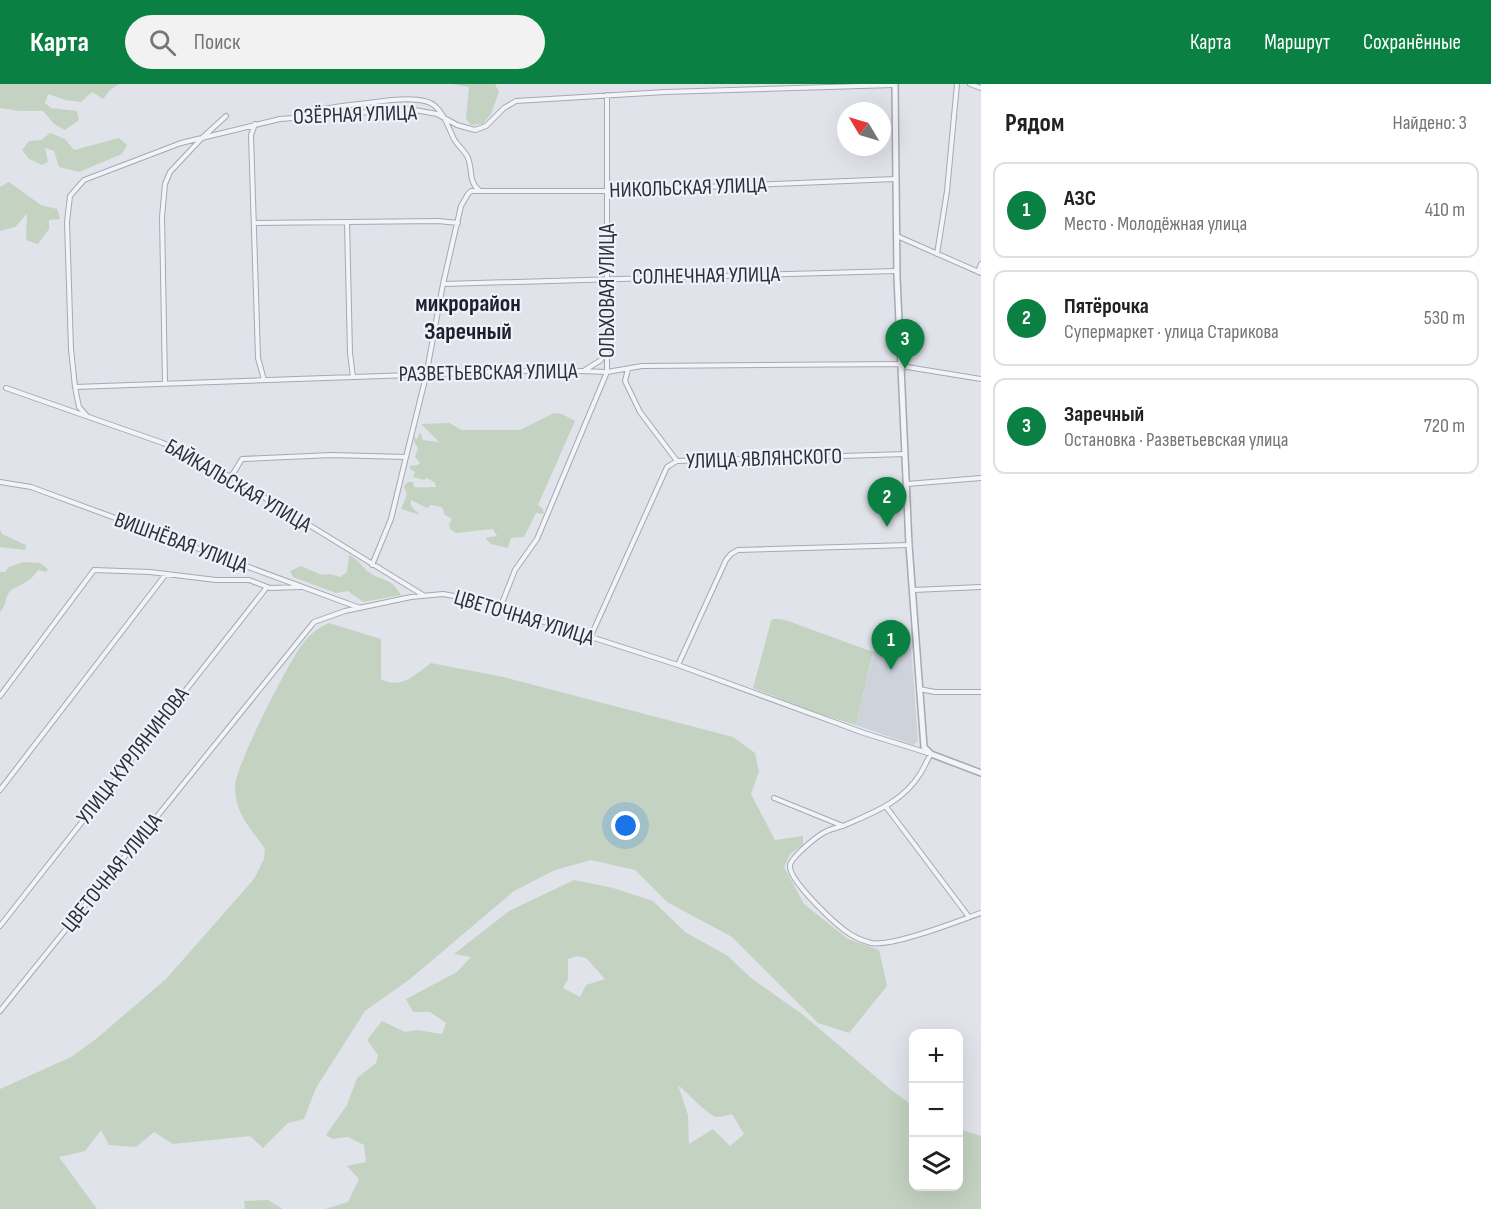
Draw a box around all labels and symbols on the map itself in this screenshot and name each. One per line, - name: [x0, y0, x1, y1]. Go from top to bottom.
- street label: ОЗЁРНАЯ УЛИЦА: [292, 99, 418, 131]
- north arrow: [837, 102, 891, 156]
- street label: НИКОЛЬСКАЯ УЛИЦА: [609, 172, 768, 204]
- street label: ОЛЬХОВАЯ УЛИЦА: [594, 223, 621, 358]
- street label: СОЛНЕЧНАЯ УЛИЦА: [632, 261, 781, 291]
- district label: микрорайон Заречный: [415, 289, 521, 346]
- pin: 3: [886, 320, 924, 369]
- street label: РАЗВЕТЬЕВСКАЯ УЛИЦА: [398, 358, 578, 388]
- street label: БАЙКАЛЬСКАЯ УЛИЦА: [160, 433, 317, 539]
- street label: УЛИЦА ЯВЛЯНСКОГО: [685, 443, 843, 475]
- pin: 2: [868, 478, 906, 527]
- street label: ВИШНЁВАЯ УЛИЦА: [111, 506, 252, 580]
- street label: ЦВЕТОЧНАЯ УЛИЦА: [451, 584, 598, 652]
- pin: 1: [872, 620, 910, 670]
- street label: УЛИЦА КУРЛЯНИНОВА: [71, 681, 195, 830]
- street label: ЦВЕТОЧНАЯ УЛИЦА: [56, 808, 169, 938]
- your location: [611, 811, 640, 840]

